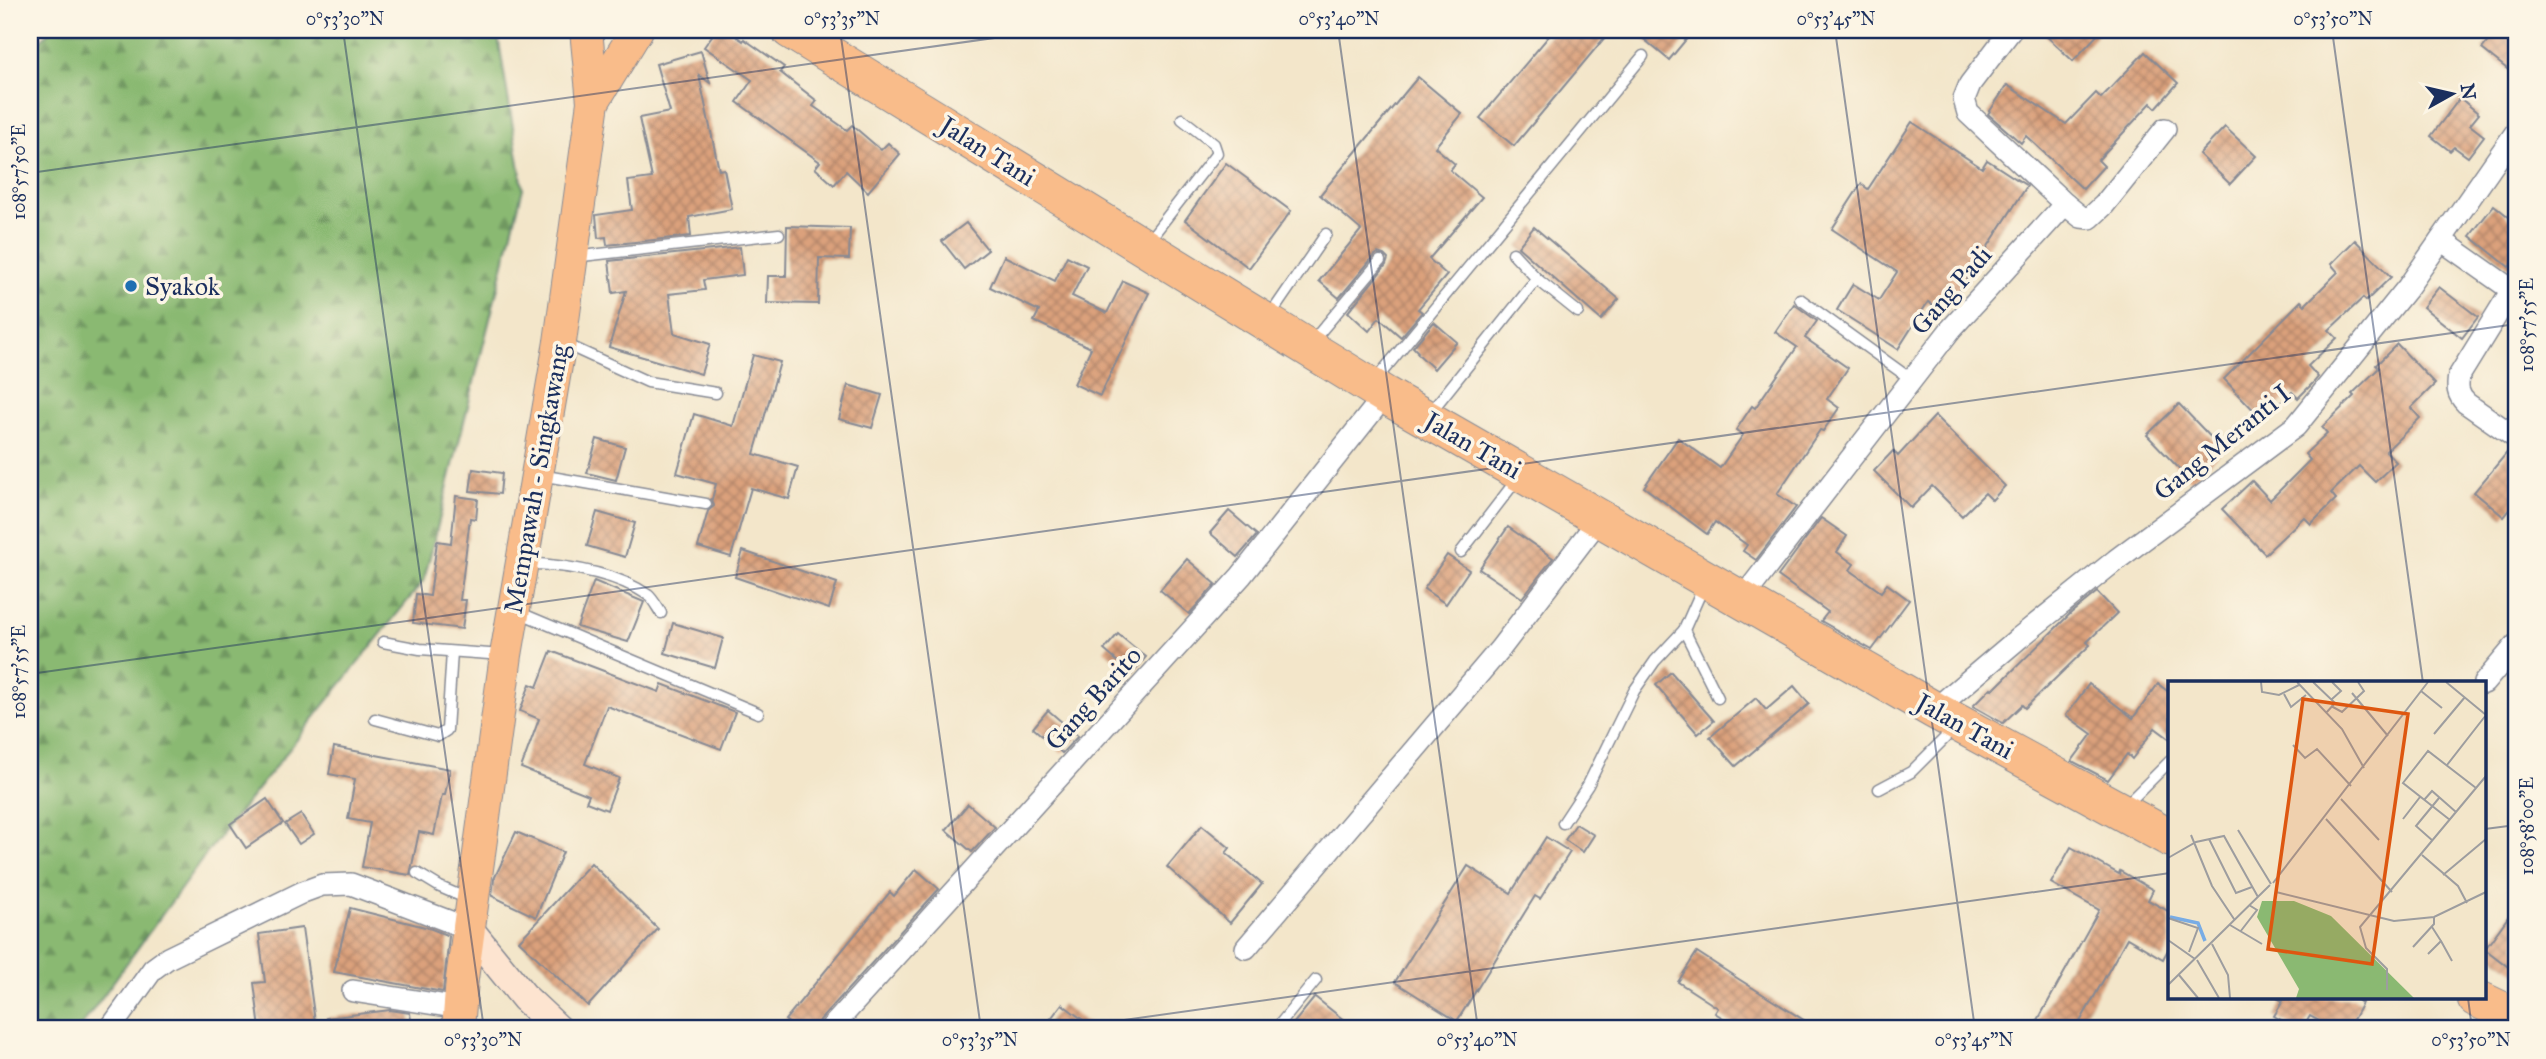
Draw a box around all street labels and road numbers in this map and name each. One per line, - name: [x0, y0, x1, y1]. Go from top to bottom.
- street label: Jalan Tani: [932, 107, 1042, 193]
- street label: Gang Padi: [1904, 239, 1998, 341]
- street label: Mempawah - Singkawang: [497, 341, 576, 616]
- street label: Gang Meranti I: [2147, 377, 2297, 507]
- street label: Jalan Tani: [1416, 403, 1527, 486]
- street label: Gang Barito: [1038, 639, 1148, 757]
- street label: Jalan Tani: [1908, 685, 2020, 766]

